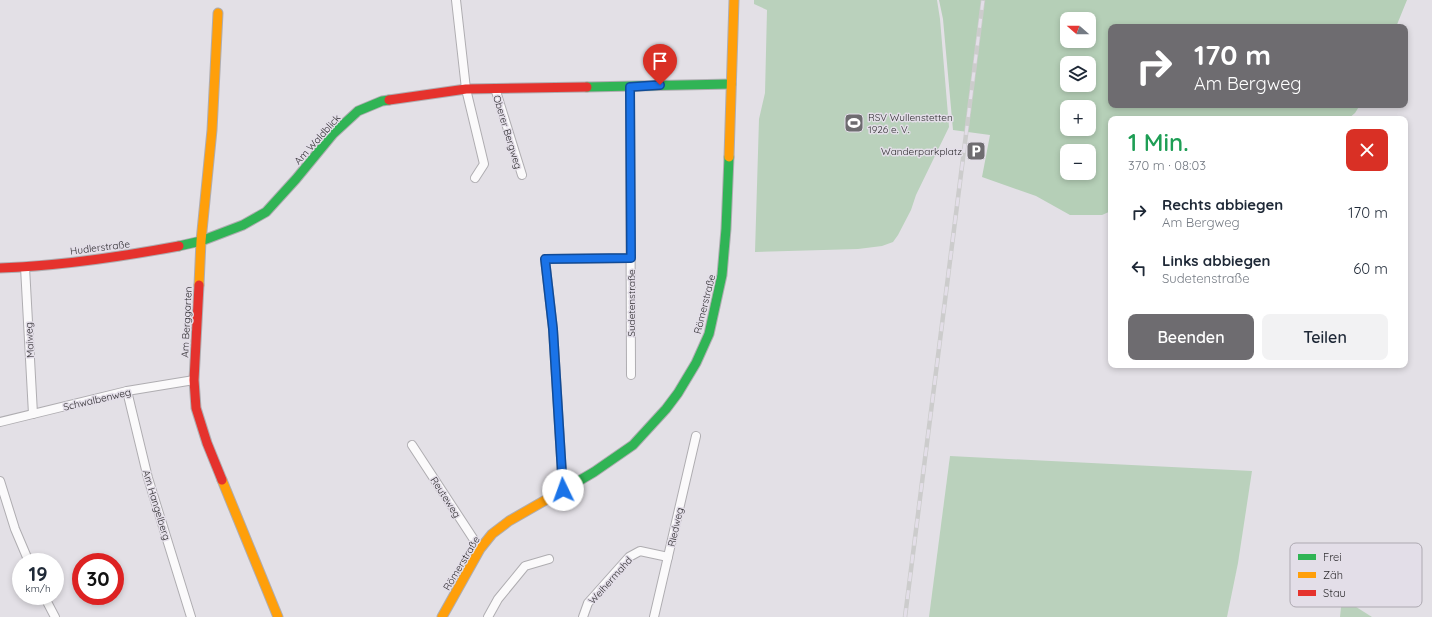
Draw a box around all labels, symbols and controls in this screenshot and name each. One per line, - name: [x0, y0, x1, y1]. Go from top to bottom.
- north arrow: [1060, 12, 1096, 48]
- map controls: [1060, 12, 1096, 180]
- text: 170 m: [1194, 37, 1271, 72]
- icon: right: [1128, 40, 1180, 92]
- pin: [643, 44, 677, 85]
- icon: arrive: [649, 50, 671, 72]
- button: layers: [1060, 56, 1096, 92]
- text: Am Bergweg: [1194, 72, 1302, 95]
- street label: Oberer Bergweg: [490, 94, 525, 171]
- button: +: [1060, 100, 1096, 136]
- street label: Am Waldblick: [291, 111, 343, 167]
- place label: RSV Wullenstetten 1926 e. V.: [868, 111, 953, 136]
- sports icon: RSV Wullenstetten 1926 e. V.: [843, 112, 865, 134]
- text: 1 Min.: [1128, 127, 1189, 157]
- button: close: [1346, 129, 1388, 171]
- parking icon: Wanderparkplatz: [965, 140, 987, 162]
- button: −: [1060, 144, 1096, 180]
- place label: Wanderparkplatz: [881, 145, 962, 158]
- text: 370 m · 08:03: [1128, 157, 1206, 173]
- text: Rechts abbiegen: [1162, 195, 1283, 214]
- icon: right: [1128, 201, 1150, 223]
- text: 170 m: [1348, 203, 1388, 222]
- text: Am Bergweg: [1162, 214, 1240, 230]
- street label: Hudlerstraße: [69, 237, 131, 258]
- text: Links abbiegen: [1162, 251, 1270, 270]
- icon: left: [1128, 257, 1150, 279]
- text: 60 m: [1353, 259, 1388, 278]
- street label: Sudetenstraße: [625, 269, 638, 337]
- text: Sudetenstraße: [1162, 270, 1250, 286]
- street label: Römerstraße: [691, 273, 718, 335]
- street label: Am Berggarten: [178, 286, 195, 358]
- button: Beenden: [1128, 314, 1254, 360]
- button: Teilen: [1262, 314, 1388, 360]
- street label: Maiweg: [22, 322, 37, 358]
- street label: Schwalbenweg: [62, 385, 132, 414]
- street label: Am Hangelberg: [140, 468, 173, 542]
- position arrow: [542, 469, 584, 511]
- street label: Reuteweg: [428, 474, 464, 520]
- street label: Riedweg: [665, 506, 686, 548]
- street label: Römerstraße: [440, 533, 483, 593]
- legend: [1290, 543, 1422, 607]
- text: Frei: [1323, 550, 1342, 564]
- speed limit sign: 30: [72, 553, 124, 605]
- street label: Weihermahd: [586, 554, 635, 607]
- text: 19: [28, 561, 48, 586]
- text: Zäh: [1323, 568, 1343, 582]
- text: km/h: [25, 582, 51, 595]
- text: Stau: [1323, 586, 1346, 600]

